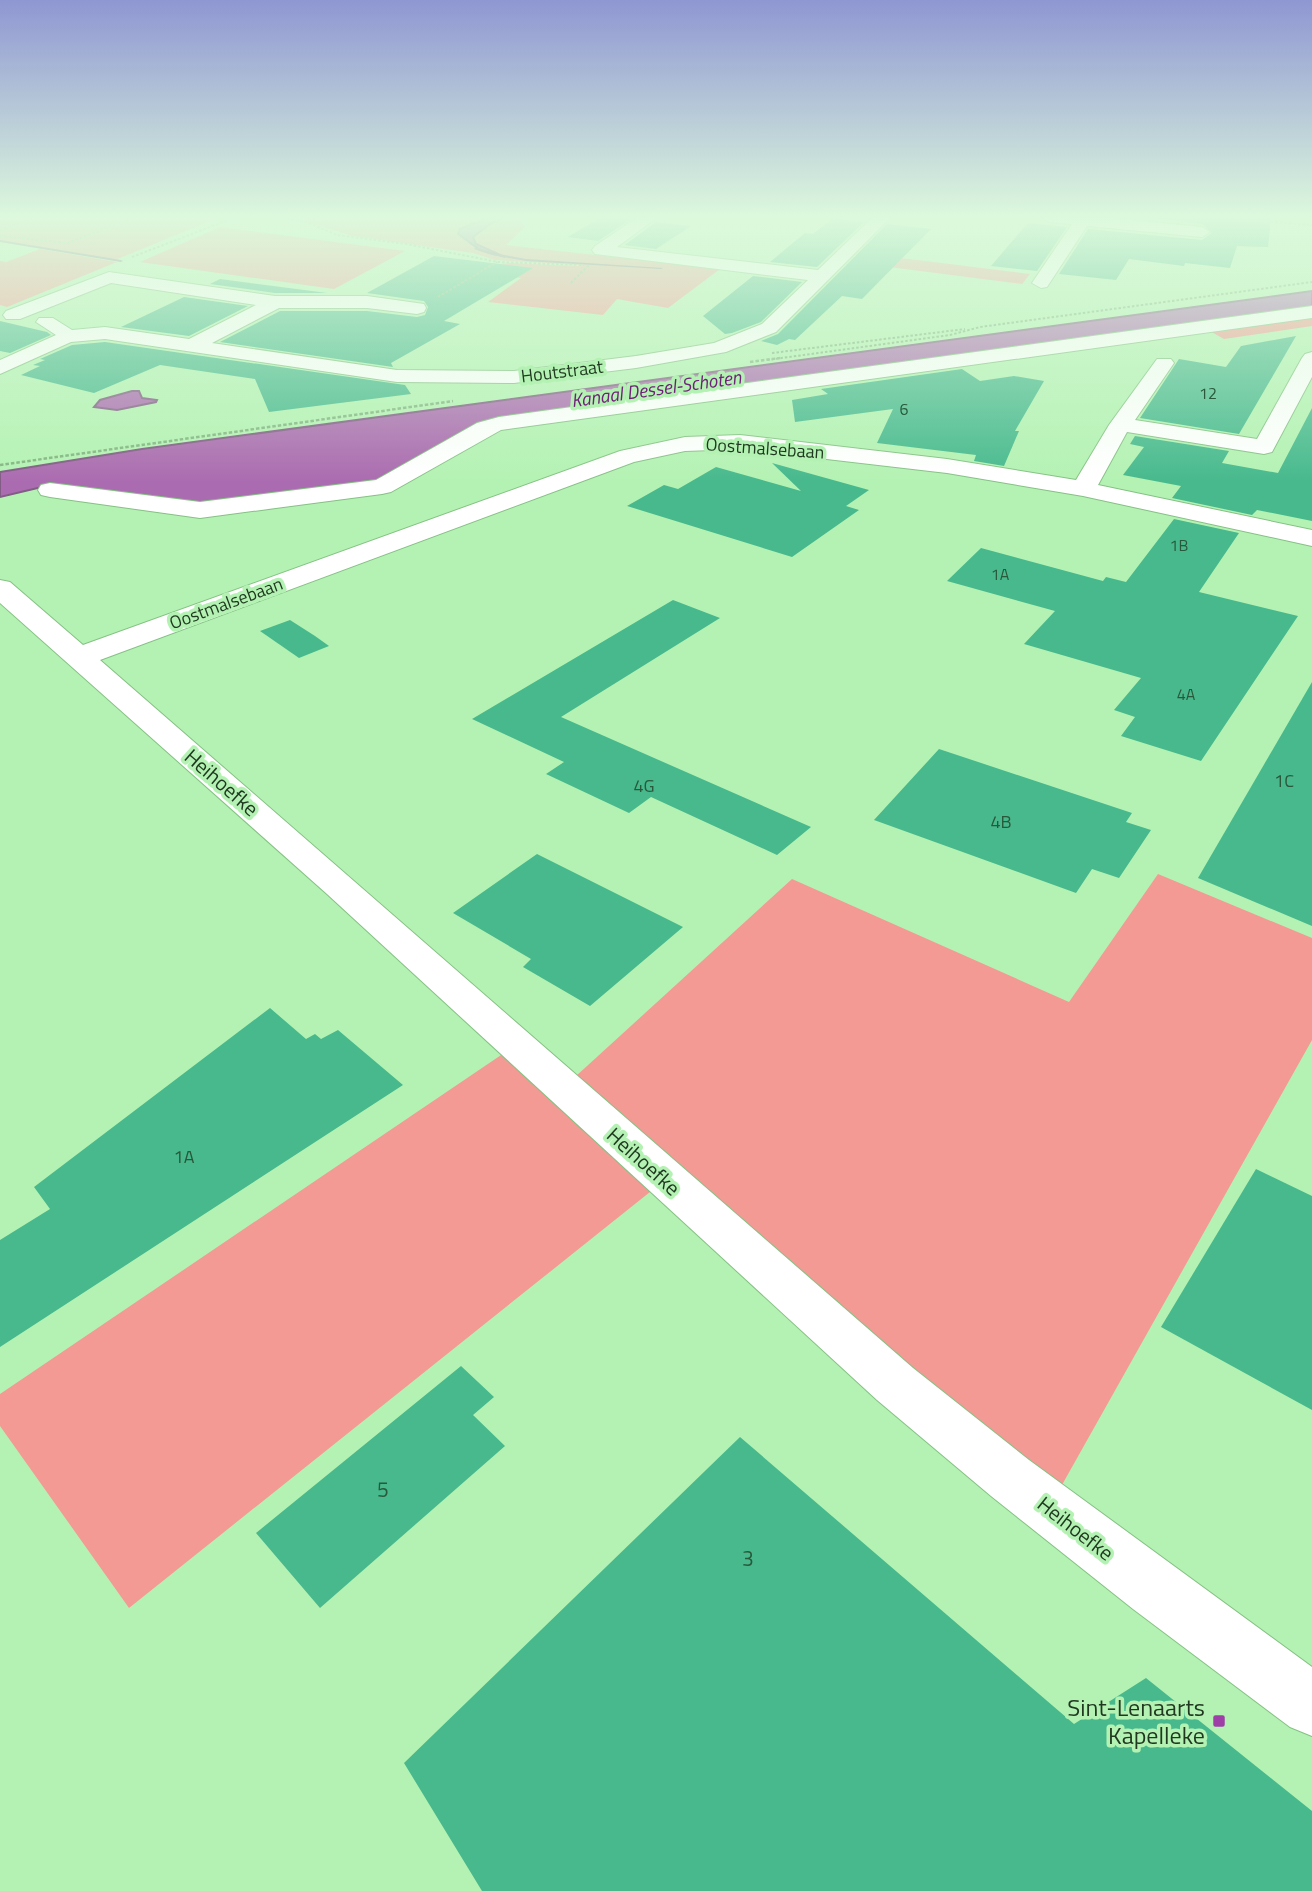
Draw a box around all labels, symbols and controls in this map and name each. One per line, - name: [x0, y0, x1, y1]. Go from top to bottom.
- street label: Houtstraat: [519, 352, 605, 389]
- water label: Kanaal Dessel-Schoten: [569, 362, 743, 414]
- house number: 12: [1199, 381, 1217, 405]
- house number: 6: [900, 397, 909, 421]
- street label: Oostmalsebaan: [705, 430, 825, 466]
- house number: 1B: [1170, 533, 1189, 557]
- house number: 1A: [991, 562, 1010, 586]
- street label: Oostmalsebaan: [166, 570, 286, 636]
- house number: 4A: [1177, 682, 1196, 706]
- street label: Heihoefke: [178, 741, 266, 823]
- house number: 1C: [1274, 767, 1294, 794]
- house number: 4G: [633, 772, 655, 799]
- house number: 4B: [990, 808, 1012, 835]
- street label: Heihoefke: [600, 1119, 688, 1203]
- house number: 1A: [174, 1143, 195, 1170]
- house number: 5: [377, 1473, 389, 1505]
- street label: Heihoefke: [1031, 1488, 1121, 1568]
- house number: 3: [742, 1542, 754, 1574]
- place label: Sint-Lenaarts Kapelleke: [1067, 1689, 1205, 1753]
- marker: Sint-Lenaarts Kapelleke: [1211, 1713, 1227, 1729]

